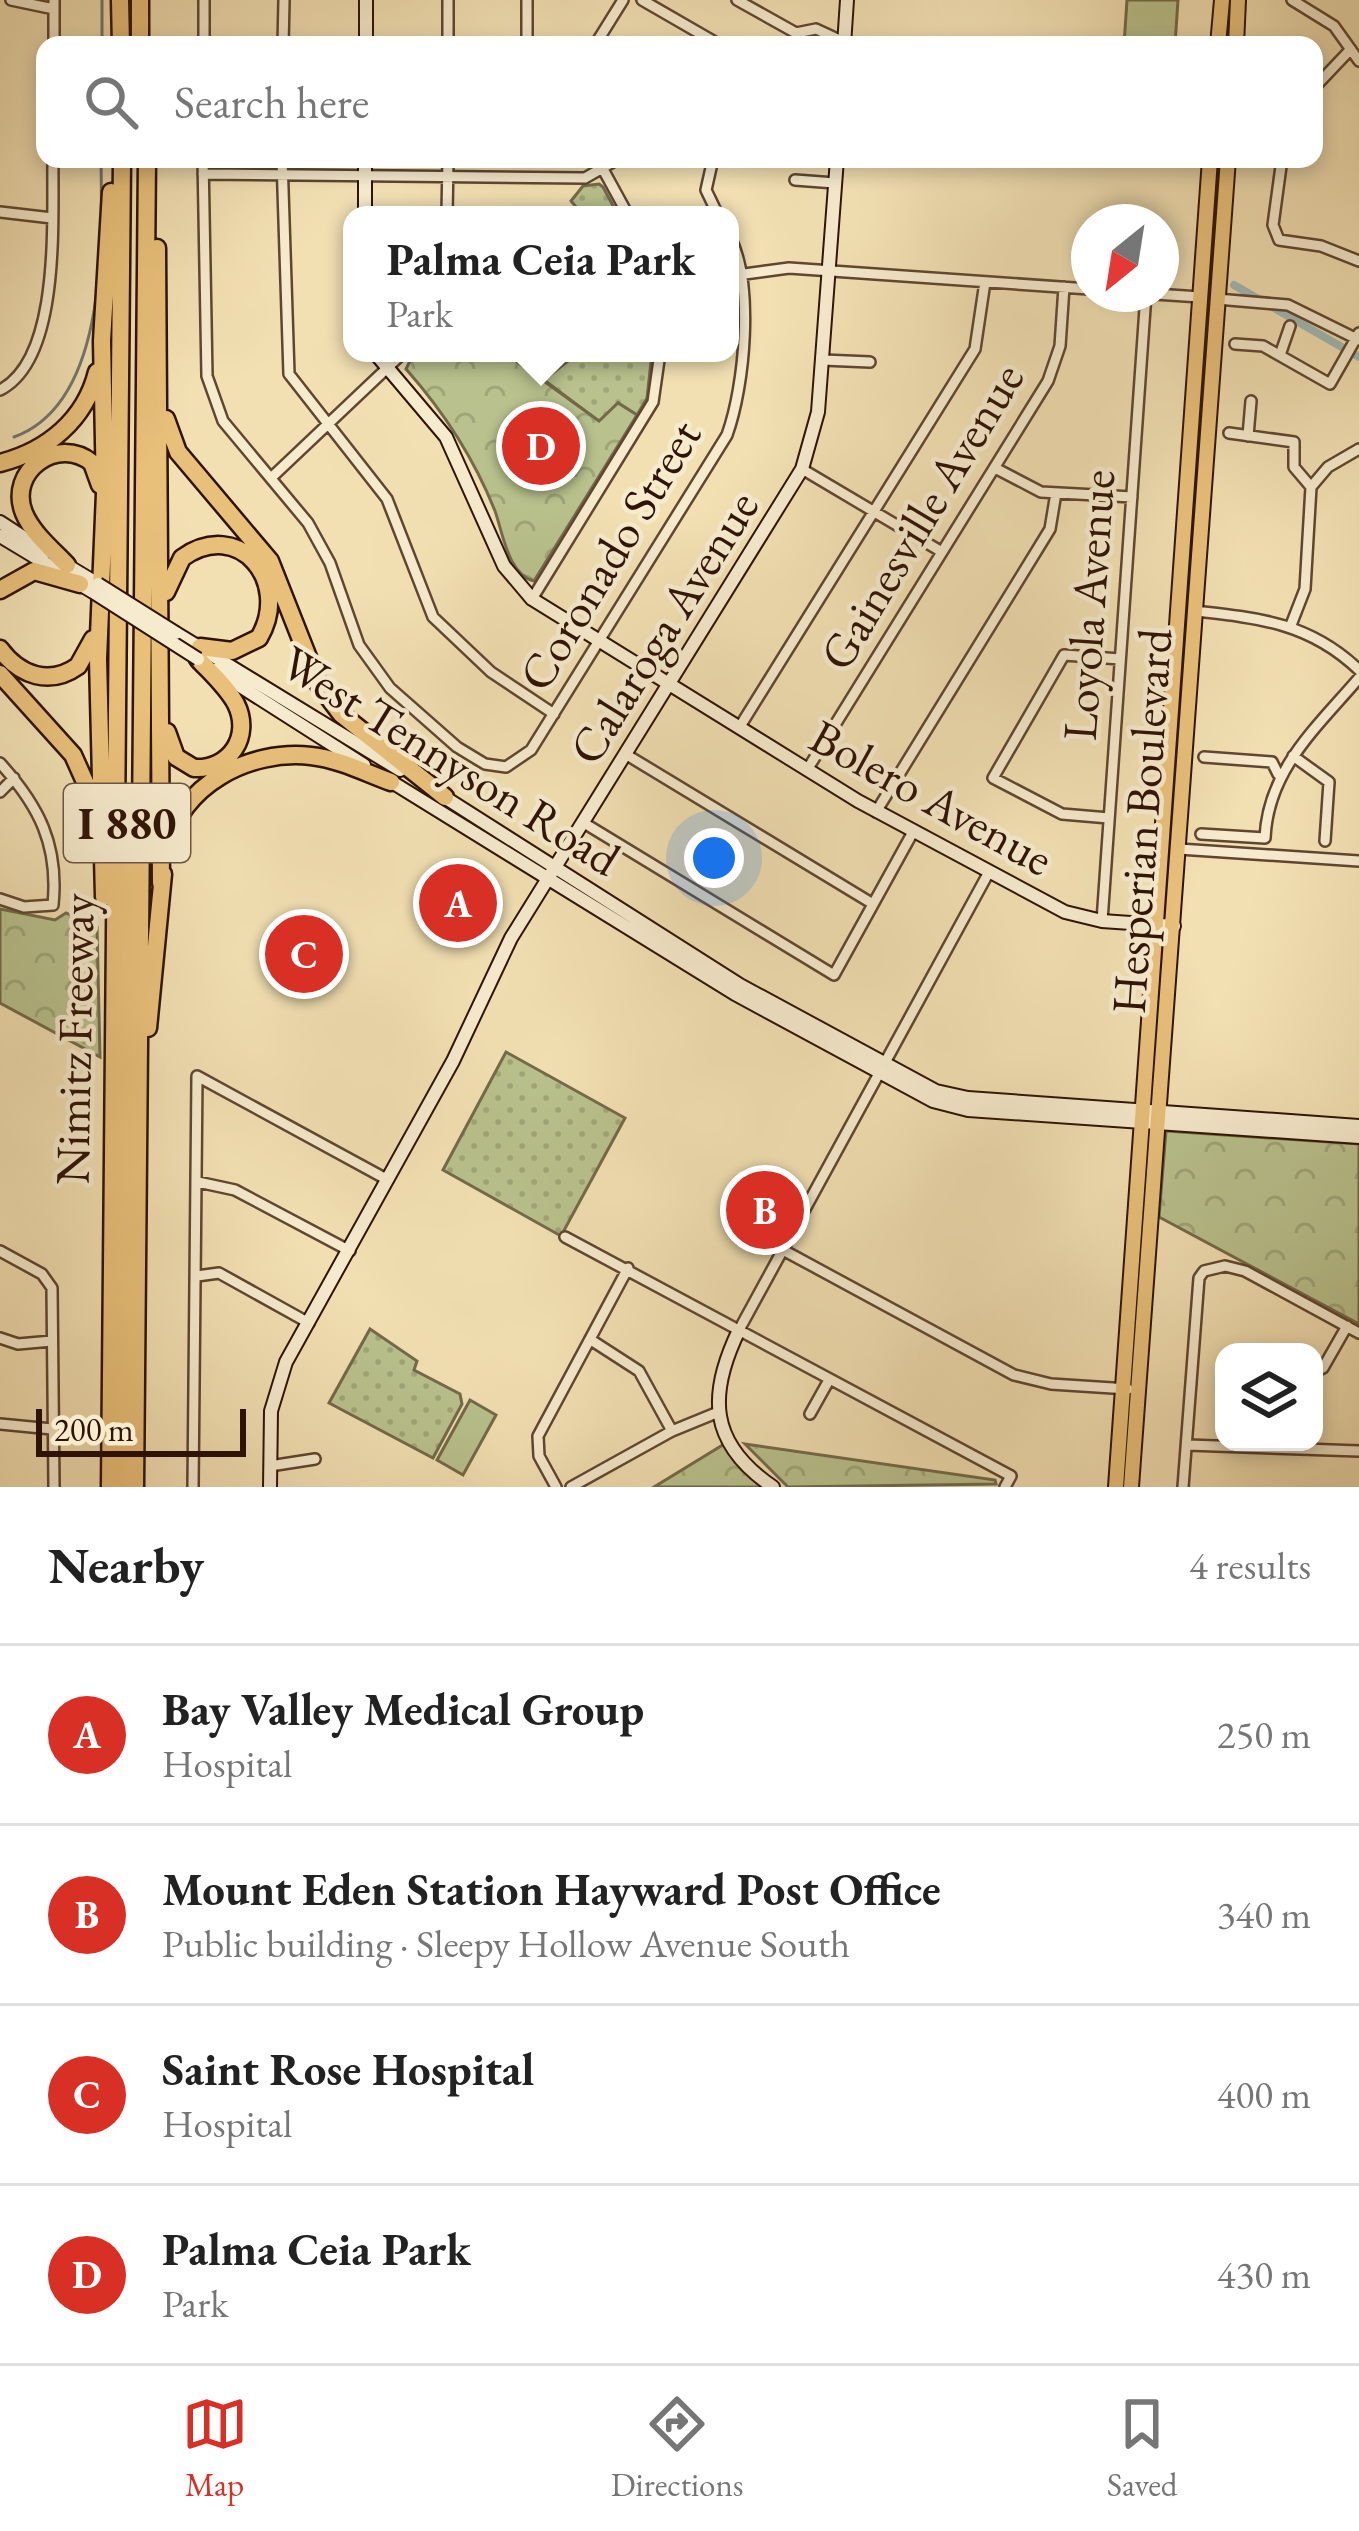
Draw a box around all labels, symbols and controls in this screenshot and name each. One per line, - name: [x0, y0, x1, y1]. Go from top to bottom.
- search box: [36, 36, 1323, 168]
- icon: search: [78, 69, 144, 135]
- text: Search here: [174, 73, 369, 131]
- north arrow: [1071, 204, 1179, 312]
- popup: [343, 206, 739, 362]
- text: Palma Ceia Park: [387, 230, 695, 288]
- text: Park: [387, 288, 453, 339]
- street label: Gainesville Avenue: [805, 351, 1037, 681]
- pin: D: [502, 401, 580, 491]
- street label: Coronado Street: [504, 408, 714, 702]
- street label: Loyola Avenue: [1048, 467, 1128, 743]
- street label: Calaroga Avenue: [554, 479, 772, 775]
- street label: Hesperian Boulevard: [1097, 626, 1185, 1016]
- street label: West Tennyson Road: [270, 631, 633, 890]
- street label: Bolero Avenue: [800, 705, 1064, 889]
- road number: I 880: [64, 784, 190, 862]
- your location: [684, 828, 744, 888]
- pin: A: [419, 858, 497, 948]
- street label: Nimitz Freeway: [40, 892, 108, 1185]
- pin: C: [265, 909, 343, 999]
- pin: B: [726, 1165, 804, 1255]
- map controls: [1215, 1343, 1323, 1451]
- button: layers: [1215, 1343, 1323, 1451]
- scale bar: [36, 1403, 246, 1456]
- text: 200 m: [54, 1408, 134, 1451]
- text: Nearby: [48, 1532, 204, 1598]
- text: 4 results: [1189, 1540, 1311, 1591]
- text: Bay Valley Medical Group: [162, 1680, 644, 1738]
- text: A: [73, 1709, 101, 1760]
- text: 250 m: [1217, 1709, 1311, 1760]
- text: Hospital: [162, 1738, 292, 1789]
- text: Mount Eden Station Hayward Post Office: [162, 1860, 941, 1918]
- text: B: [75, 1889, 99, 1940]
- text: 340 m: [1217, 1889, 1311, 1940]
- text: Public building · Sleepy Hollow Avenue South: [162, 1918, 850, 1969]
- text: Saint Rose Hospital: [162, 2040, 534, 2098]
- text: C: [73, 2069, 101, 2120]
- text: 400 m: [1217, 2069, 1311, 2120]
- text: Hospital: [162, 2098, 292, 2149]
- text: Palma Ceia Park: [162, 2220, 471, 2278]
- text: D: [72, 2249, 102, 2300]
- text: 430 m: [1217, 2249, 1311, 2300]
- text: Park: [162, 2278, 228, 2329]
- tab: Map: [182, 2391, 248, 2506]
- tab: Directions: [611, 2391, 744, 2506]
- tab: Saved: [1107, 2391, 1177, 2506]

